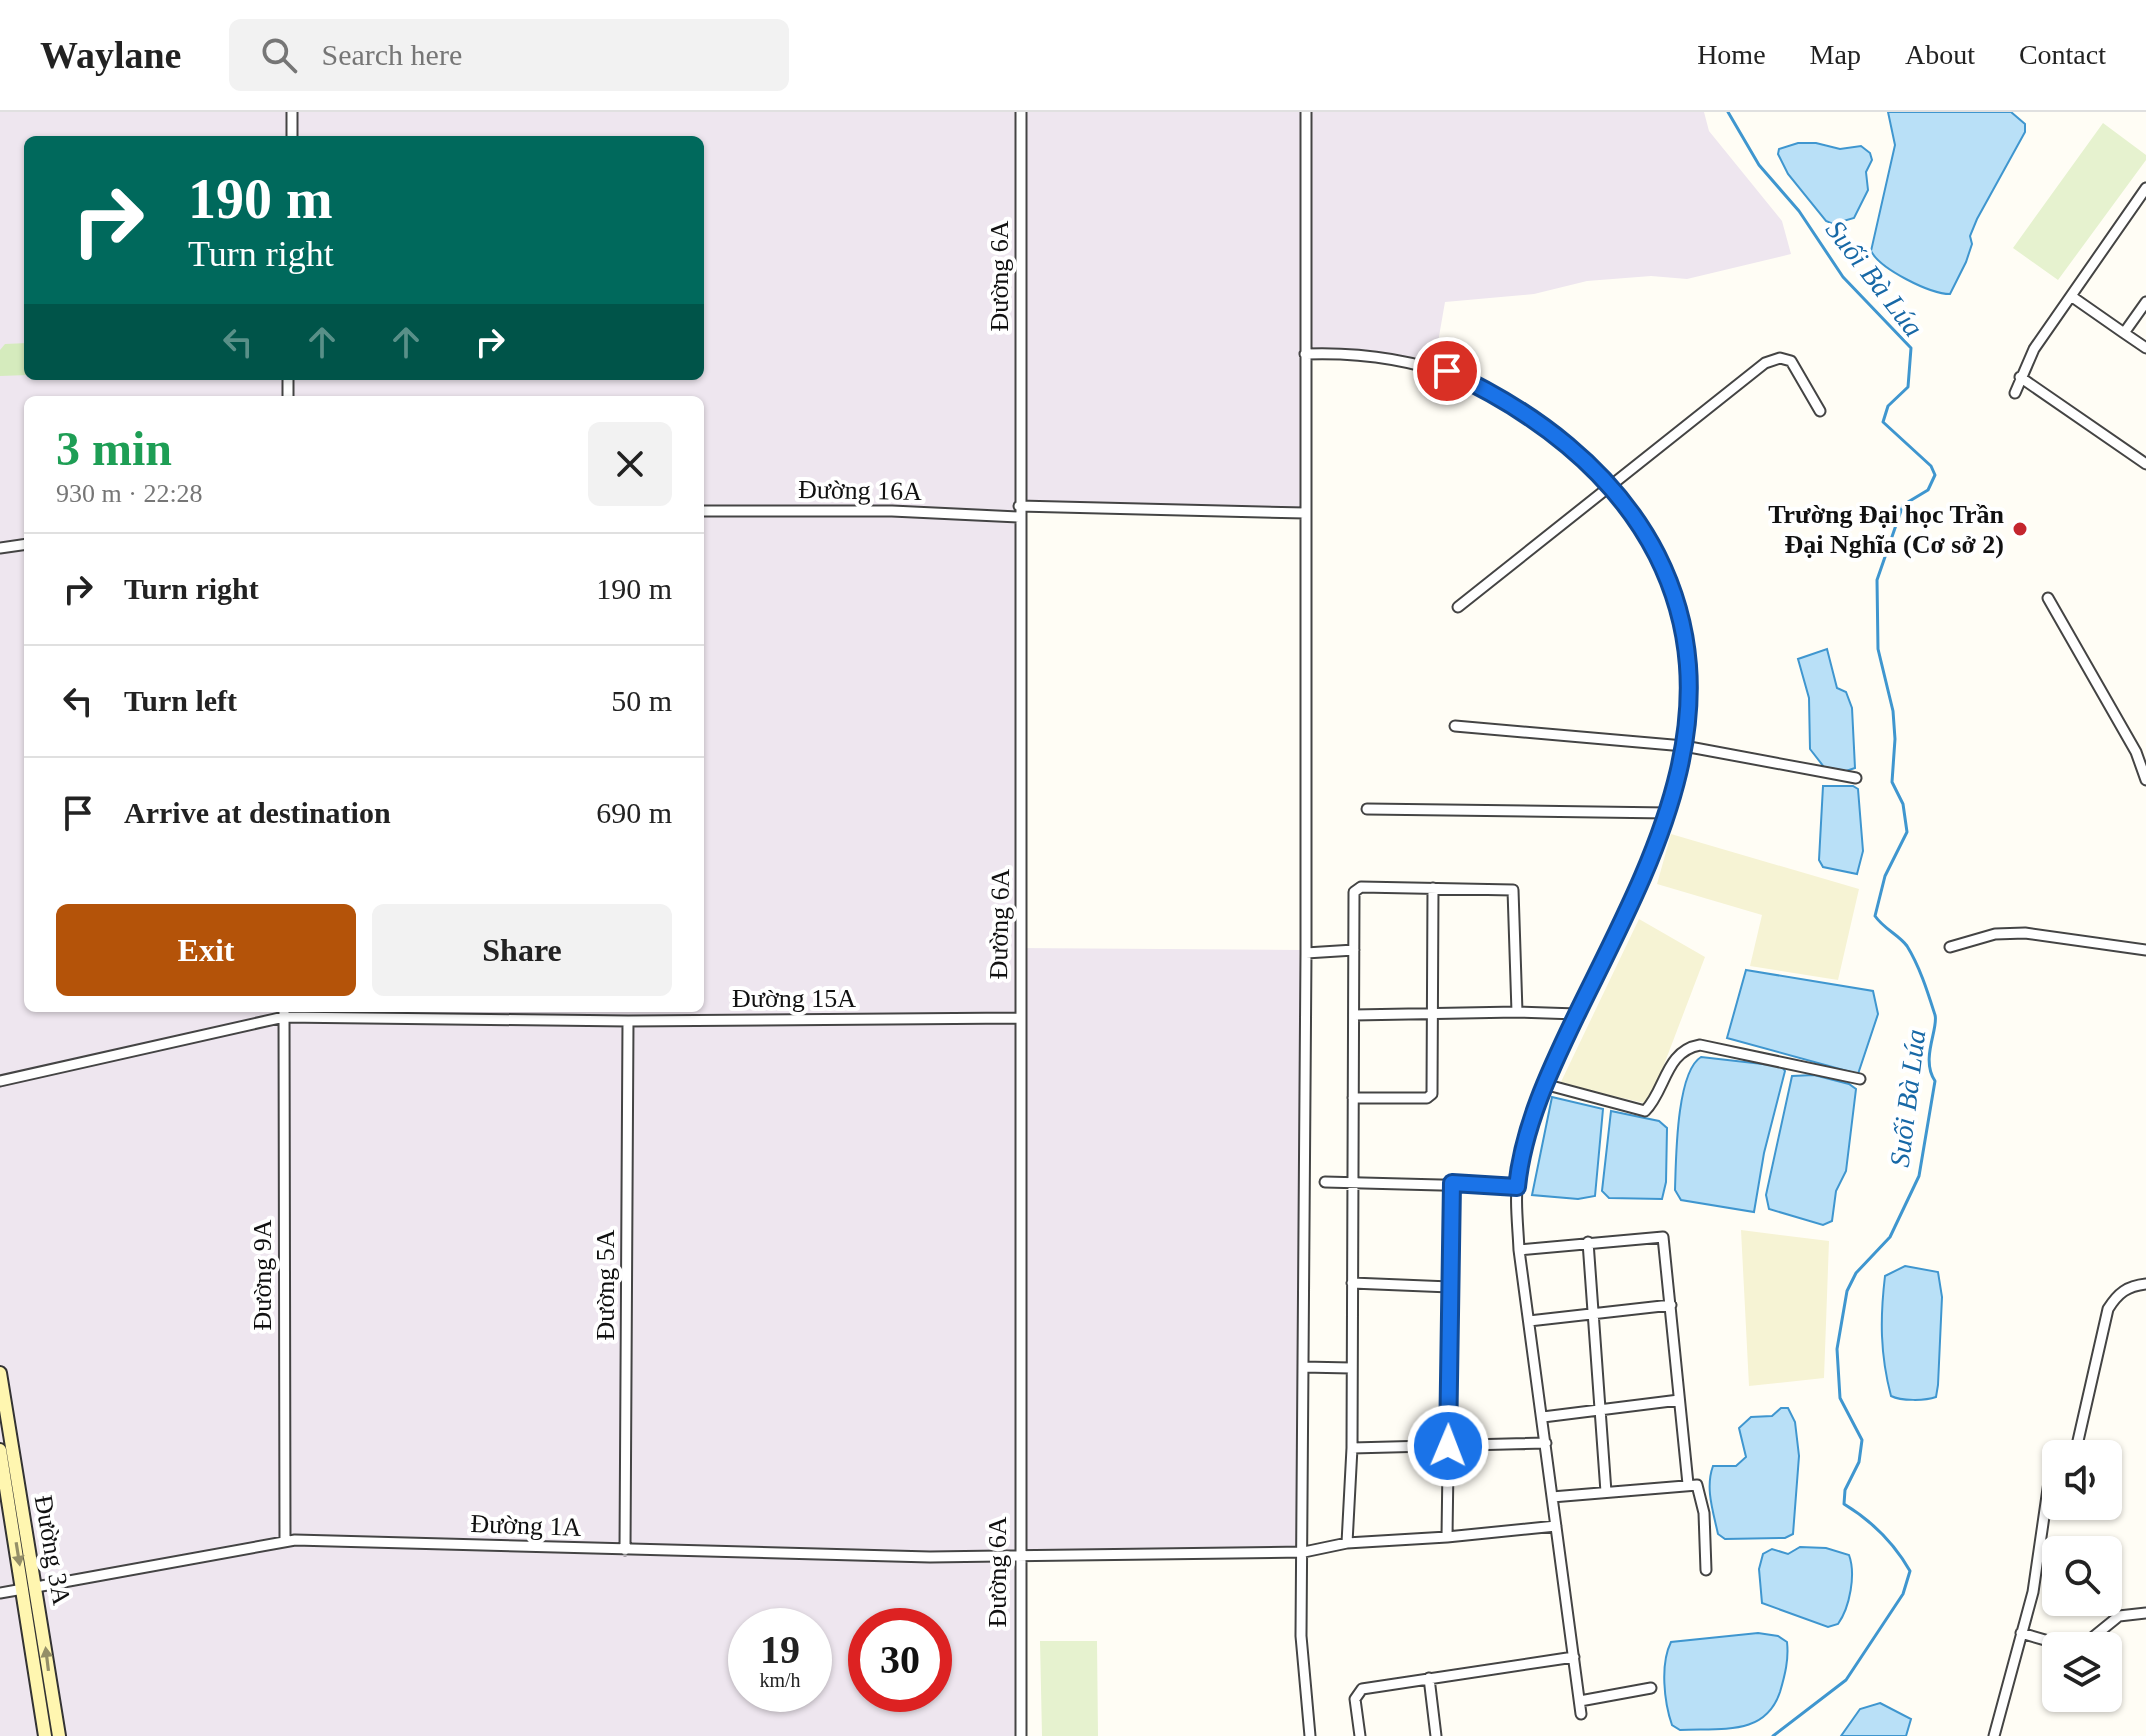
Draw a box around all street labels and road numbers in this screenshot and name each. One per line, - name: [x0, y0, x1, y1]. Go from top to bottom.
- street label: Đường 6A: [985, 220, 1014, 331]
- street label: Đường 16A: [798, 475, 922, 506]
- street label: Đường 6A: [984, 868, 1015, 980]
- street label: Đường 15A: [732, 984, 856, 1013]
- street label: Đường 9A: [248, 1219, 277, 1330]
- street label: Đường 5A: [591, 1229, 620, 1340]
- street label: Đường 3A: [29, 1493, 76, 1607]
- street label: Đường 1A: [470, 1509, 582, 1542]
- street label: Đường 6A: [983, 1516, 1012, 1627]

